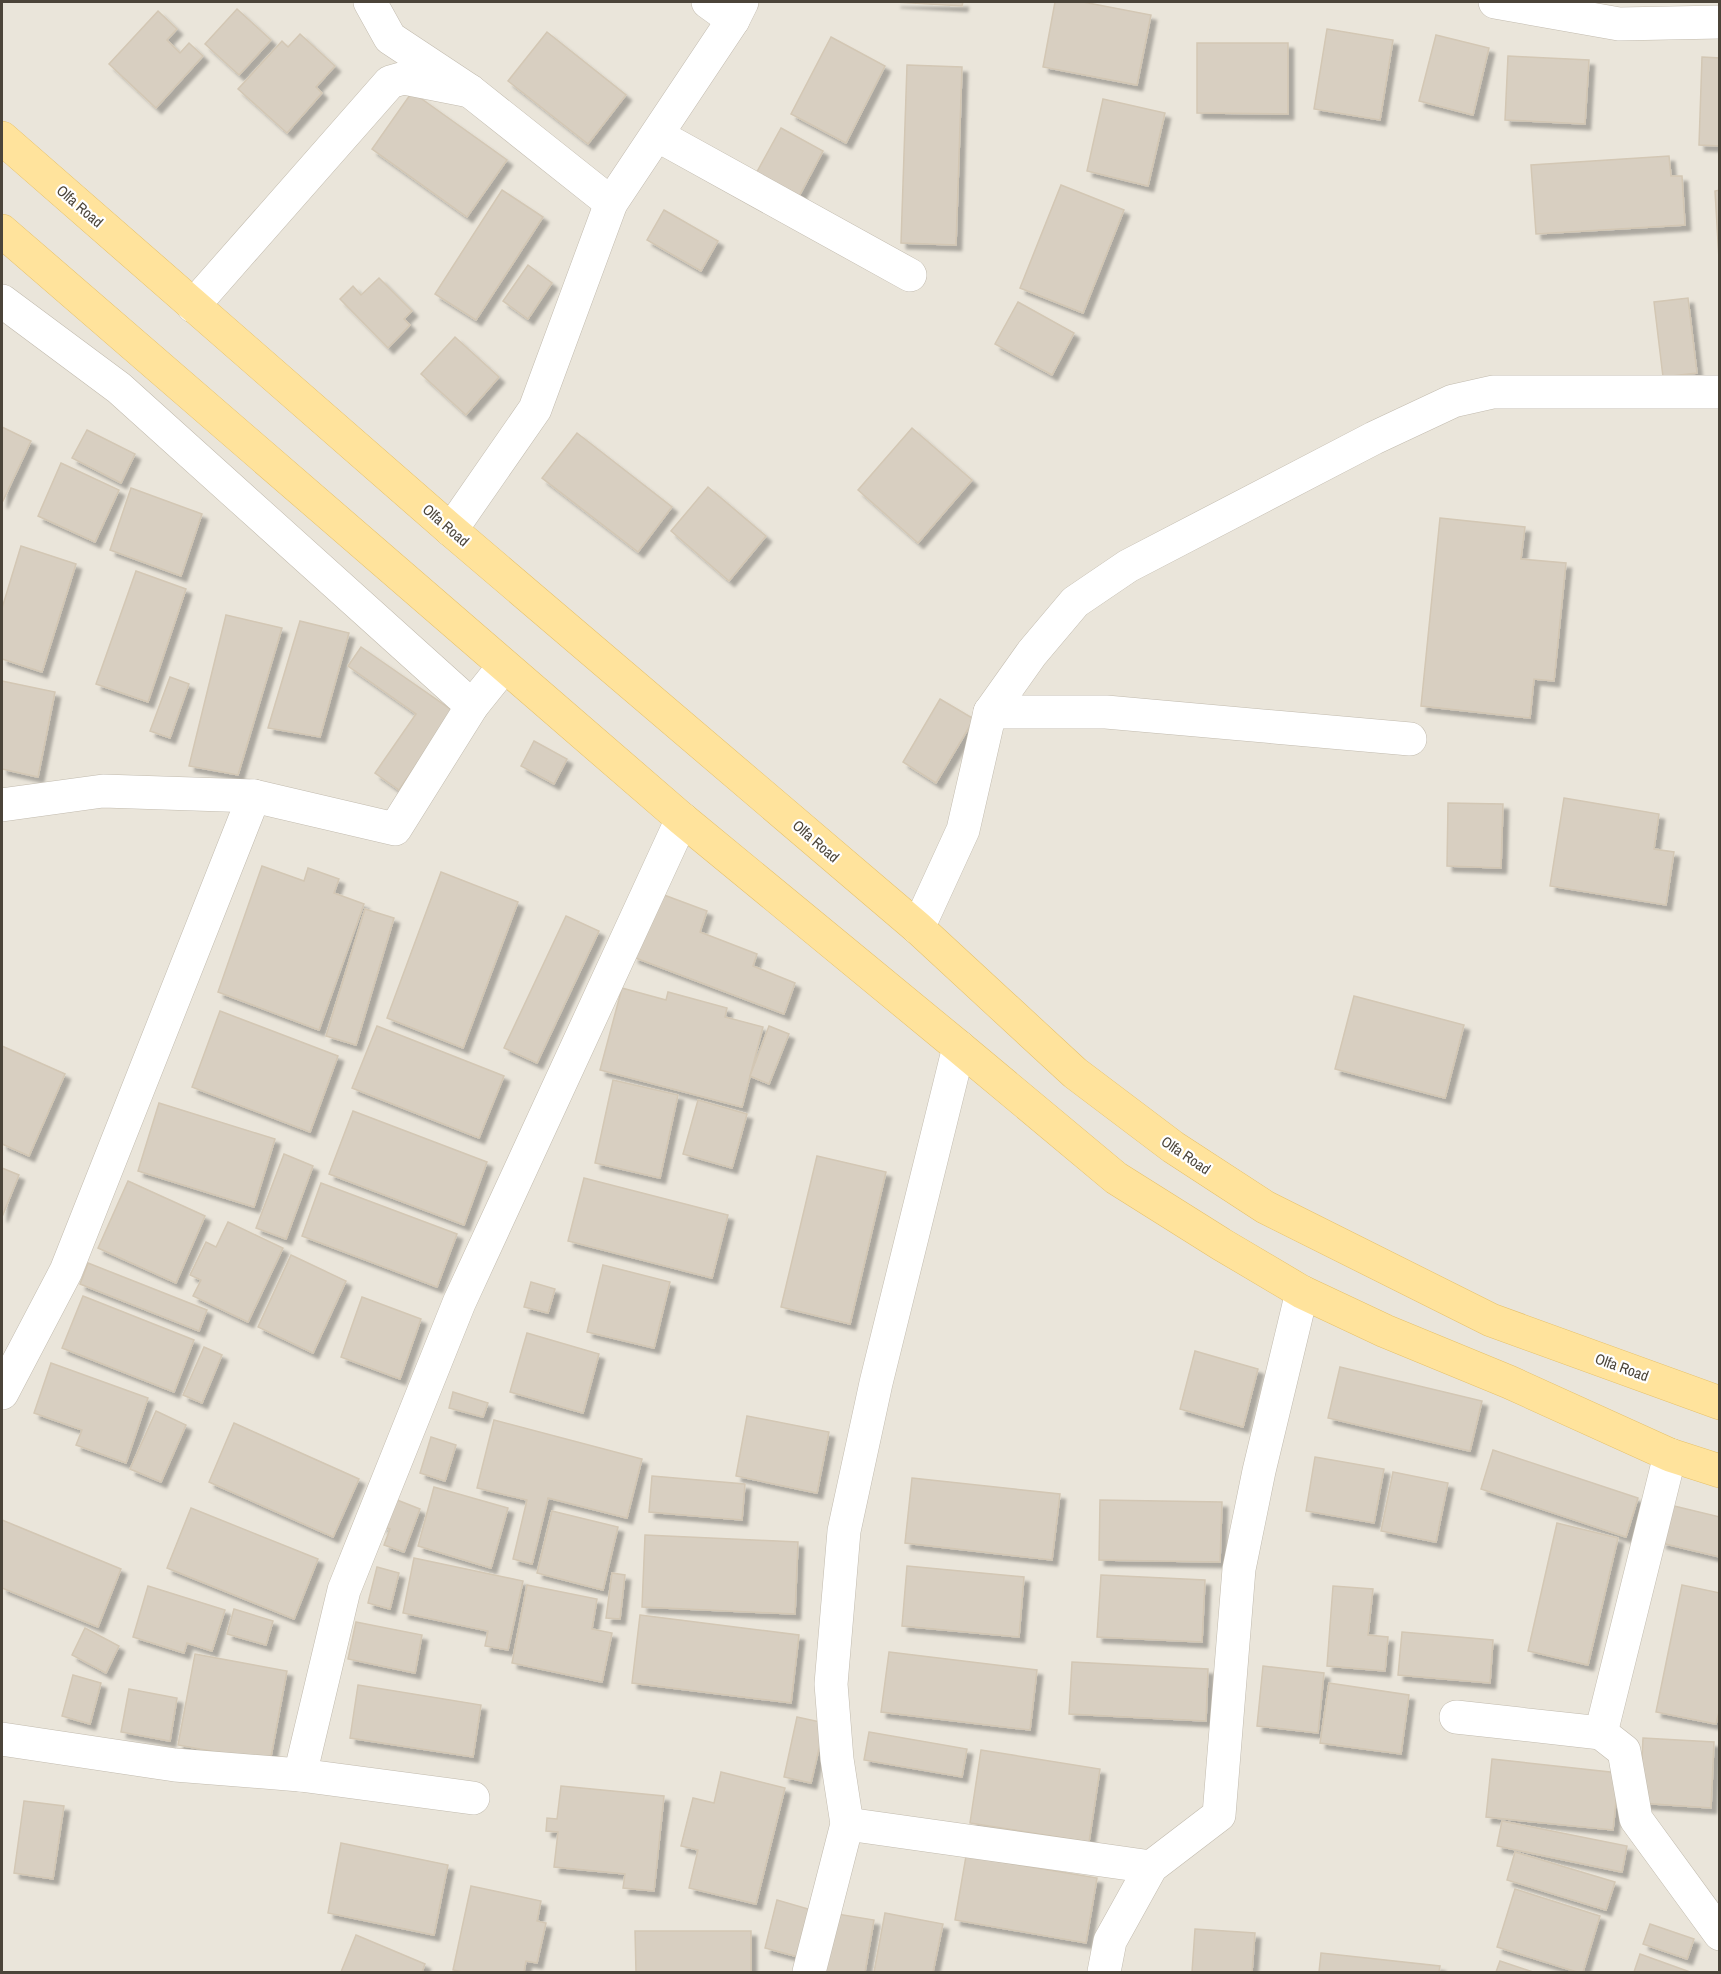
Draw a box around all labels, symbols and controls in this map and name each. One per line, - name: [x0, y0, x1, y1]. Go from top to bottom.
- street label: Olfa Road: [52, 180, 108, 232]
- street label: Olfa Road: [418, 499, 474, 551]
- street label: Olfa Road: [788, 815, 844, 867]
- street label: Olfa Road: [1157, 1131, 1215, 1179]
- street label: Olfa Road: [1592, 1348, 1652, 1386]

